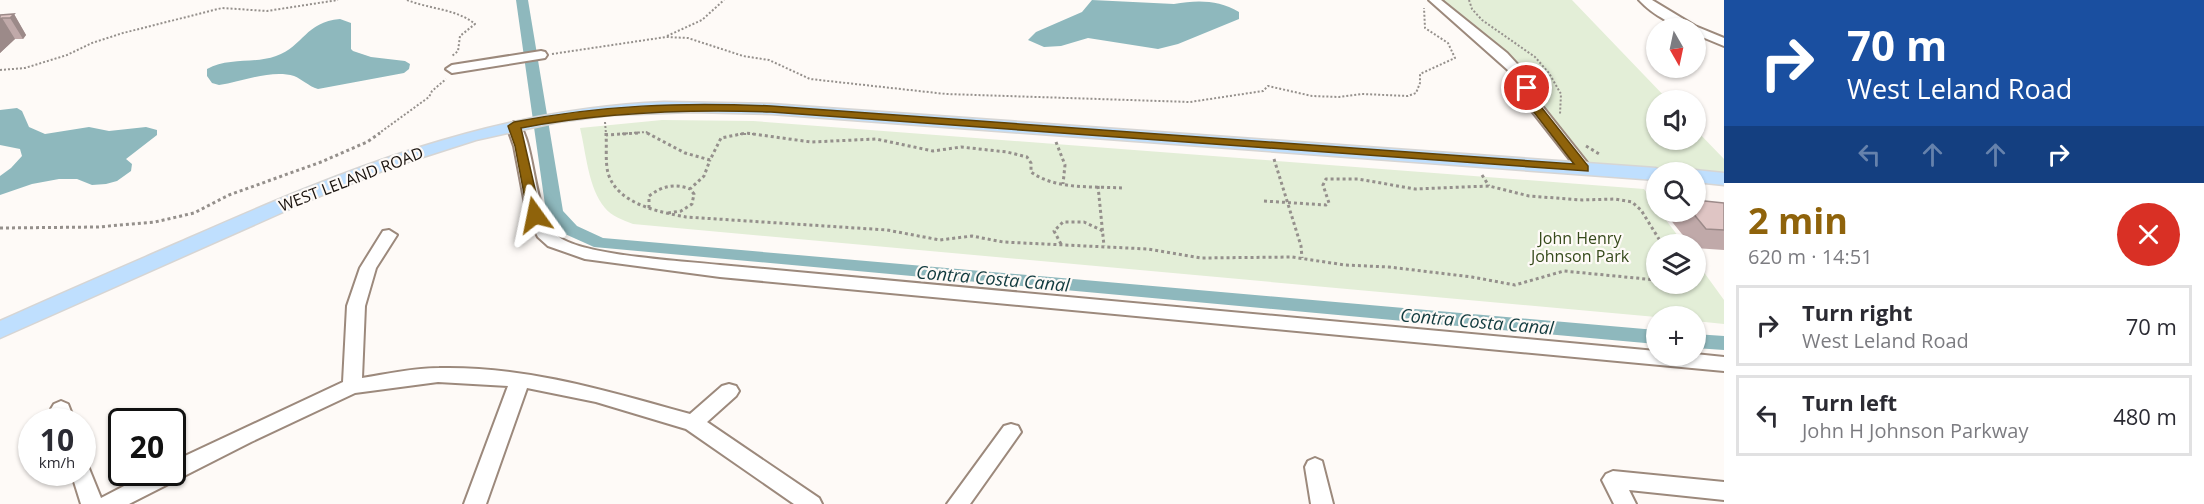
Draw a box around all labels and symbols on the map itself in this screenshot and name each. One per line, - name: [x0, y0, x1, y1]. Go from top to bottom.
- north arrow: [1646, 18, 1706, 78]
- pin: [1501, 62, 1552, 113]
- street label: WEST LELAND ROAD: [276, 141, 426, 217]
- position arrow: [503, 183, 567, 247]
- park label: John Henry Johnson Park: [1529, 227, 1630, 267]
- water label: Contra Costa Canal: [915, 259, 1071, 297]
- water label: Contra Costa Canal: [1399, 302, 1555, 340]
- speed limit sign: 20: [108, 408, 186, 486]

